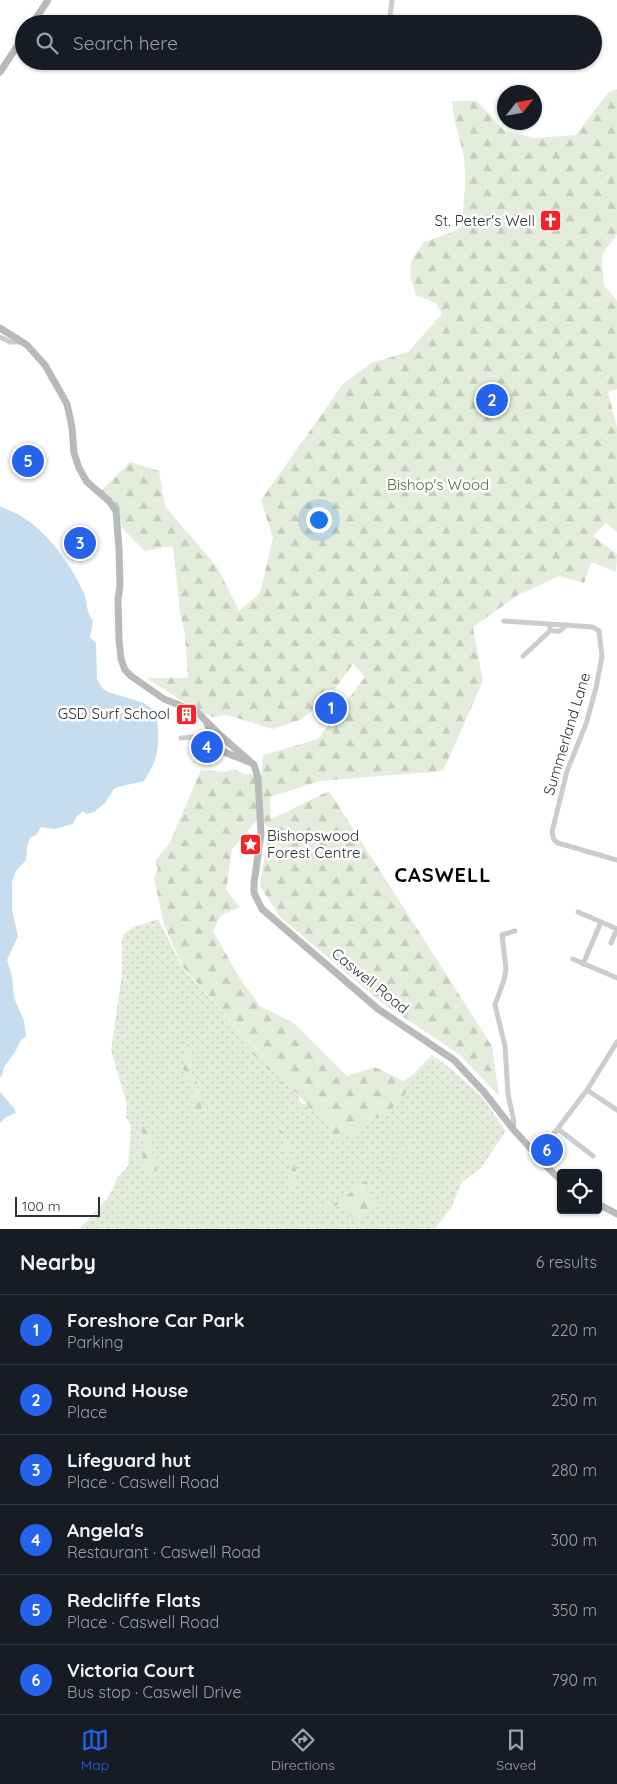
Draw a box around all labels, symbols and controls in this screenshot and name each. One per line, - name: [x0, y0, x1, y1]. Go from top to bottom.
- search box: [15, 15, 602, 70]
- icon: search: [33, 29, 61, 57]
- text: Search here: [73, 31, 178, 55]
- north arrow: [497, 85, 542, 130]
- church icon: St. Peter's Well: [539, 209, 563, 233]
- place label: St. Peter's Well: [434, 211, 535, 230]
- pin: 2: [476, 381, 508, 419]
- pin: 5: [12, 442, 44, 480]
- park label: Bishop's Wood: [387, 475, 489, 494]
- your location: [306, 507, 332, 533]
- pin: 3: [64, 524, 96, 562]
- street label: Summerland Lane: [539, 670, 594, 797]
- pin: 1: [315, 689, 347, 727]
- building icon: GSD Surf School: [174, 702, 198, 726]
- place label: GSD Surf School: [58, 704, 170, 723]
- pin: 4: [191, 728, 223, 766]
- place label: Bishopswood Forest Centre: [267, 826, 360, 862]
- place icon: Bishopswood Forest Centre: [239, 833, 263, 857]
- district label: CASWELL: [394, 862, 492, 887]
- street label: Caswell Road: [328, 944, 413, 1018]
- pin: 6: [531, 1131, 563, 1169]
- map controls: [557, 1169, 602, 1214]
- button: locate: [557, 1169, 602, 1214]
- scale bar: [15, 1194, 100, 1217]
- text: 100 m: [22, 1197, 60, 1215]
- text: Nearby: [20, 1249, 96, 1275]
- text: 6 results: [536, 1252, 597, 1272]
- text: Foreshore Car Park: [67, 1308, 245, 1332]
- text: 1: [33, 1320, 39, 1340]
- text: 220 m: [551, 1320, 597, 1340]
- text: Parking: [67, 1332, 124, 1352]
- text: Round House: [67, 1378, 189, 1402]
- text: 2: [31, 1390, 41, 1410]
- text: 250 m: [551, 1390, 597, 1410]
- text: Place: [67, 1402, 107, 1422]
- text: Lifeguard hut: [67, 1448, 191, 1472]
- text: 3: [32, 1460, 40, 1480]
- text: 280 m: [551, 1460, 597, 1480]
- text: Place · Caswell Road: [67, 1472, 219, 1492]
- text: Angela's: [67, 1518, 144, 1542]
- text: 4: [31, 1530, 41, 1550]
- text: 300 m: [551, 1530, 597, 1550]
- text: Restaurant · Caswell Road: [67, 1542, 261, 1562]
- text: Redcliffe Flats: [67, 1588, 201, 1612]
- text: 5: [31, 1600, 41, 1620]
- text: 350 m: [551, 1600, 597, 1620]
- text: Place · Caswell Road: [67, 1612, 219, 1632]
- text: Victoria Court: [67, 1658, 195, 1682]
- text: 6: [32, 1670, 40, 1690]
- text: 790 m: [551, 1670, 597, 1690]
- text: Bus stop · Caswell Drive: [67, 1682, 241, 1702]
- tab: Map: [81, 1726, 109, 1774]
- tab: Directions: [271, 1726, 335, 1774]
- tab: Saved: [496, 1726, 536, 1774]

